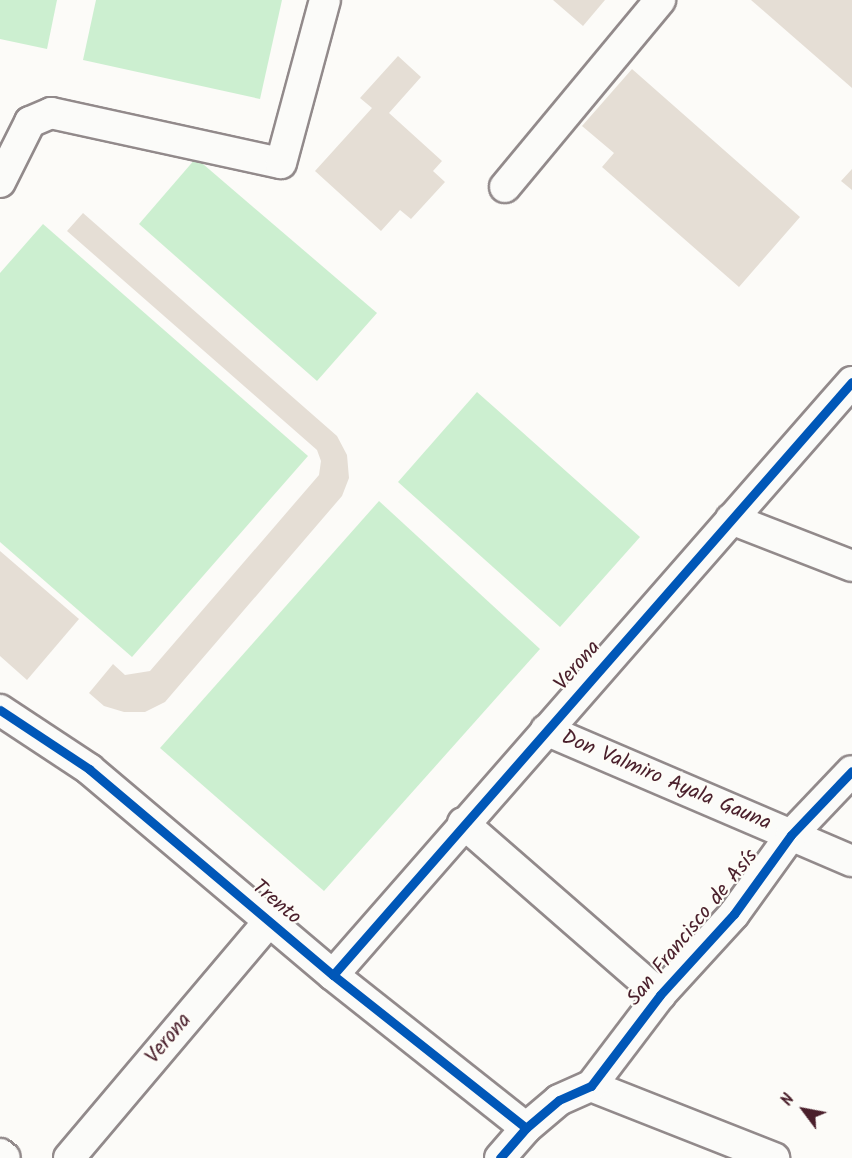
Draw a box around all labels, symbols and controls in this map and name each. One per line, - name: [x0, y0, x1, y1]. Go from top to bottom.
- street label: Verona: [549, 636, 607, 696]
- street label: Don Valmiro Ayala Gauna: [557, 725, 775, 837]
- street label: San Francisco de Asís: [622, 845, 764, 1011]
- street label: Trento: [246, 875, 306, 931]
- street label: Verona: [141, 1009, 197, 1069]
- north arrow: [774, 1080, 834, 1140]
- text: N: [775, 1089, 802, 1111]

